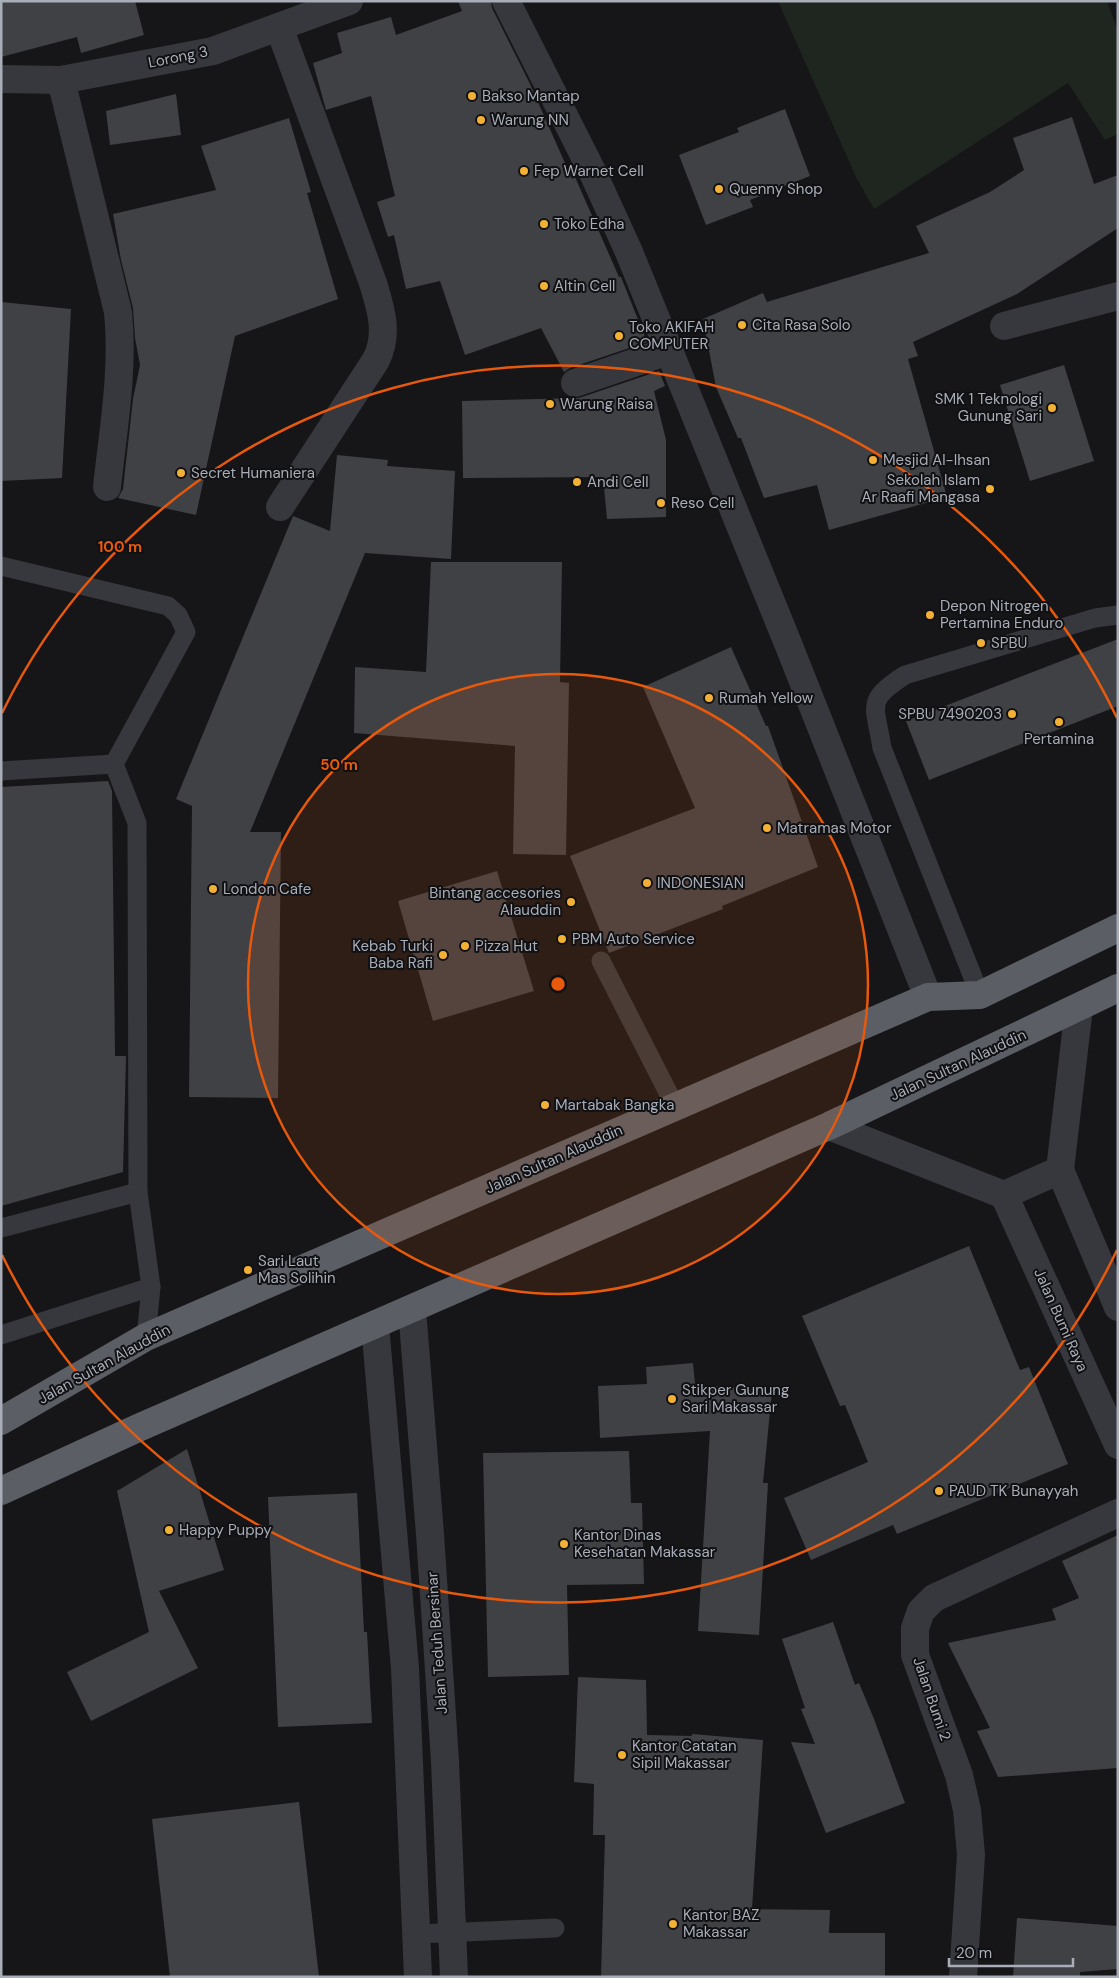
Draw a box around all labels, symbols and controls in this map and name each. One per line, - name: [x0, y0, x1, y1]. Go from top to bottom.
- street label: Lorong 3: [146, 41, 210, 73]
- place label: Bakso Mantap: [482, 86, 580, 106]
- marker: Bakso Mantap: [466, 90, 478, 102]
- place label: Warung NN: [491, 110, 569, 130]
- marker: Warung NN: [475, 114, 487, 126]
- place label: Fep Warnet Cell: [534, 161, 644, 181]
- marker: Fep Warnet Cell: [518, 165, 530, 177]
- place label: Quenny Shop: [729, 179, 823, 199]
- marker: Quenny Shop: [713, 183, 725, 195]
- place label: Toko Edha: [554, 214, 625, 234]
- marker: Toko Edha: [538, 218, 550, 230]
- place label: Altin Cell: [554, 276, 615, 296]
- marker: Altin Cell: [538, 280, 550, 292]
- place label: Cita Rasa Solo: [752, 315, 851, 335]
- place label: Toko AKIFAH COMPUTER: [629, 317, 714, 354]
- marker: Cita Rasa Solo: [736, 319, 748, 331]
- marker: Toko AKIFAH COMPUTER: [613, 330, 625, 342]
- place label: SMK 1 Teknologi Gunung Sari: [935, 389, 1042, 426]
- place label: Warung Raisa: [560, 394, 653, 414]
- marker: Warung Raisa: [544, 398, 556, 410]
- marker: SMK 1 Teknologi Gunung Sari: [1046, 402, 1058, 414]
- place label: Mesjid Al-Ihsan: [883, 450, 990, 470]
- marker: Mesjid Al-Ihsan: [867, 454, 879, 466]
- place label: Secret Humaniera: [191, 463, 315, 483]
- marker: Secret Humaniera: [175, 467, 187, 479]
- place label: Sekolah Islam Ar Raafi Mangasa: [861, 470, 980, 507]
- place label: Andi Cell: [587, 472, 649, 492]
- marker: Andi Cell: [571, 476, 583, 488]
- marker: Sekolah Islam Ar Raafi Mangasa: [984, 483, 996, 495]
- place label: Reso Cell: [671, 493, 734, 513]
- marker: Reso Cell: [655, 497, 667, 509]
- text: 100 m: [98, 537, 142, 557]
- place label: Depon Nitrogen Pertamina Enduro: [940, 596, 1063, 633]
- marker: Depon Nitrogen Pertamina Enduro: [924, 609, 936, 621]
- place label: SPBU: [991, 633, 1027, 653]
- marker: SPBU: [975, 637, 987, 649]
- place label: Rumah Yellow: [719, 688, 814, 708]
- marker: Rumah Yellow: [703, 692, 715, 704]
- place label: SPBU 7490203: [898, 704, 1002, 724]
- marker: SPBU 7490203: [1006, 708, 1018, 720]
- marker: Pertamina: [1053, 716, 1065, 728]
- place label: Pertamina: [1024, 729, 1094, 749]
- text: 50 m: [320, 755, 358, 775]
- place label: Matramas Motor: [777, 818, 892, 838]
- marker: Matramas Motor: [761, 822, 773, 834]
- place label: INDONESIAN: [657, 873, 744, 893]
- marker: INDONESIAN: [641, 877, 653, 889]
- place label: London Cafe: [223, 879, 311, 899]
- marker: London Cafe: [207, 883, 219, 895]
- place label: Bintang accesories Alauddin: [429, 883, 561, 920]
- marker: Bintang accesories Alauddin: [565, 896, 577, 908]
- place label: PBM Auto Service: [572, 929, 695, 949]
- marker: PBM Auto Service: [556, 933, 568, 945]
- place label: Kebab Turki Baba Rafi: [352, 936, 433, 973]
- place label: Pizza Hut: [475, 936, 538, 956]
- marker: Pizza Hut: [459, 940, 471, 952]
- marker: Kebab Turki Baba Rafi: [437, 949, 449, 961]
- centre of rings: [549, 975, 567, 993]
- street label: Jalan Sultan Alauddin: [887, 1025, 1029, 1105]
- place label: Martabak Bangka: [555, 1095, 674, 1115]
- marker: Martabak Bangka: [539, 1099, 551, 1111]
- street label: Jalan Sultan Alauddin: [482, 1120, 626, 1198]
- place label: Sari Laut Mas Solihin: [258, 1251, 336, 1288]
- marker: Sari Laut Mas Solihin: [242, 1264, 254, 1276]
- street label: Jalan Bumi Raya: [1029, 1265, 1093, 1375]
- street label: Jalan Sultan Alauddin: [34, 1319, 174, 1409]
- place label: Stikper Gunung Sari Makassar: [682, 1380, 789, 1417]
- marker: Stikper Gunung Sari Makassar: [666, 1393, 678, 1405]
- place label: PAUD TK Bunayyah: [949, 1481, 1078, 1501]
- marker: PAUD TK Bunayyah: [933, 1485, 945, 1497]
- place label: Happy Puppy: [179, 1520, 272, 1540]
- marker: Happy Puppy: [163, 1524, 175, 1536]
- place label: Kantor Dinas Kesehatan Makassar: [574, 1525, 716, 1562]
- marker: Kantor Dinas Kesehatan Makassar: [558, 1538, 570, 1550]
- street label: Jalan Teduh Bersinar: [422, 1571, 452, 1715]
- street label: Jalan Bumi 2: [908, 1655, 956, 1743]
- place label: Kantor Catatan Sipil Makassar: [632, 1736, 737, 1773]
- marker: Kantor Catatan Sipil Makassar: [616, 1749, 628, 1761]
- place label: Kantor BAZ Makassar: [683, 1905, 759, 1942]
- marker: Kantor BAZ Makassar: [667, 1918, 679, 1930]
- scale bar: [949, 1936, 1073, 1968]
- text: 20 m: [956, 1943, 992, 1963]

